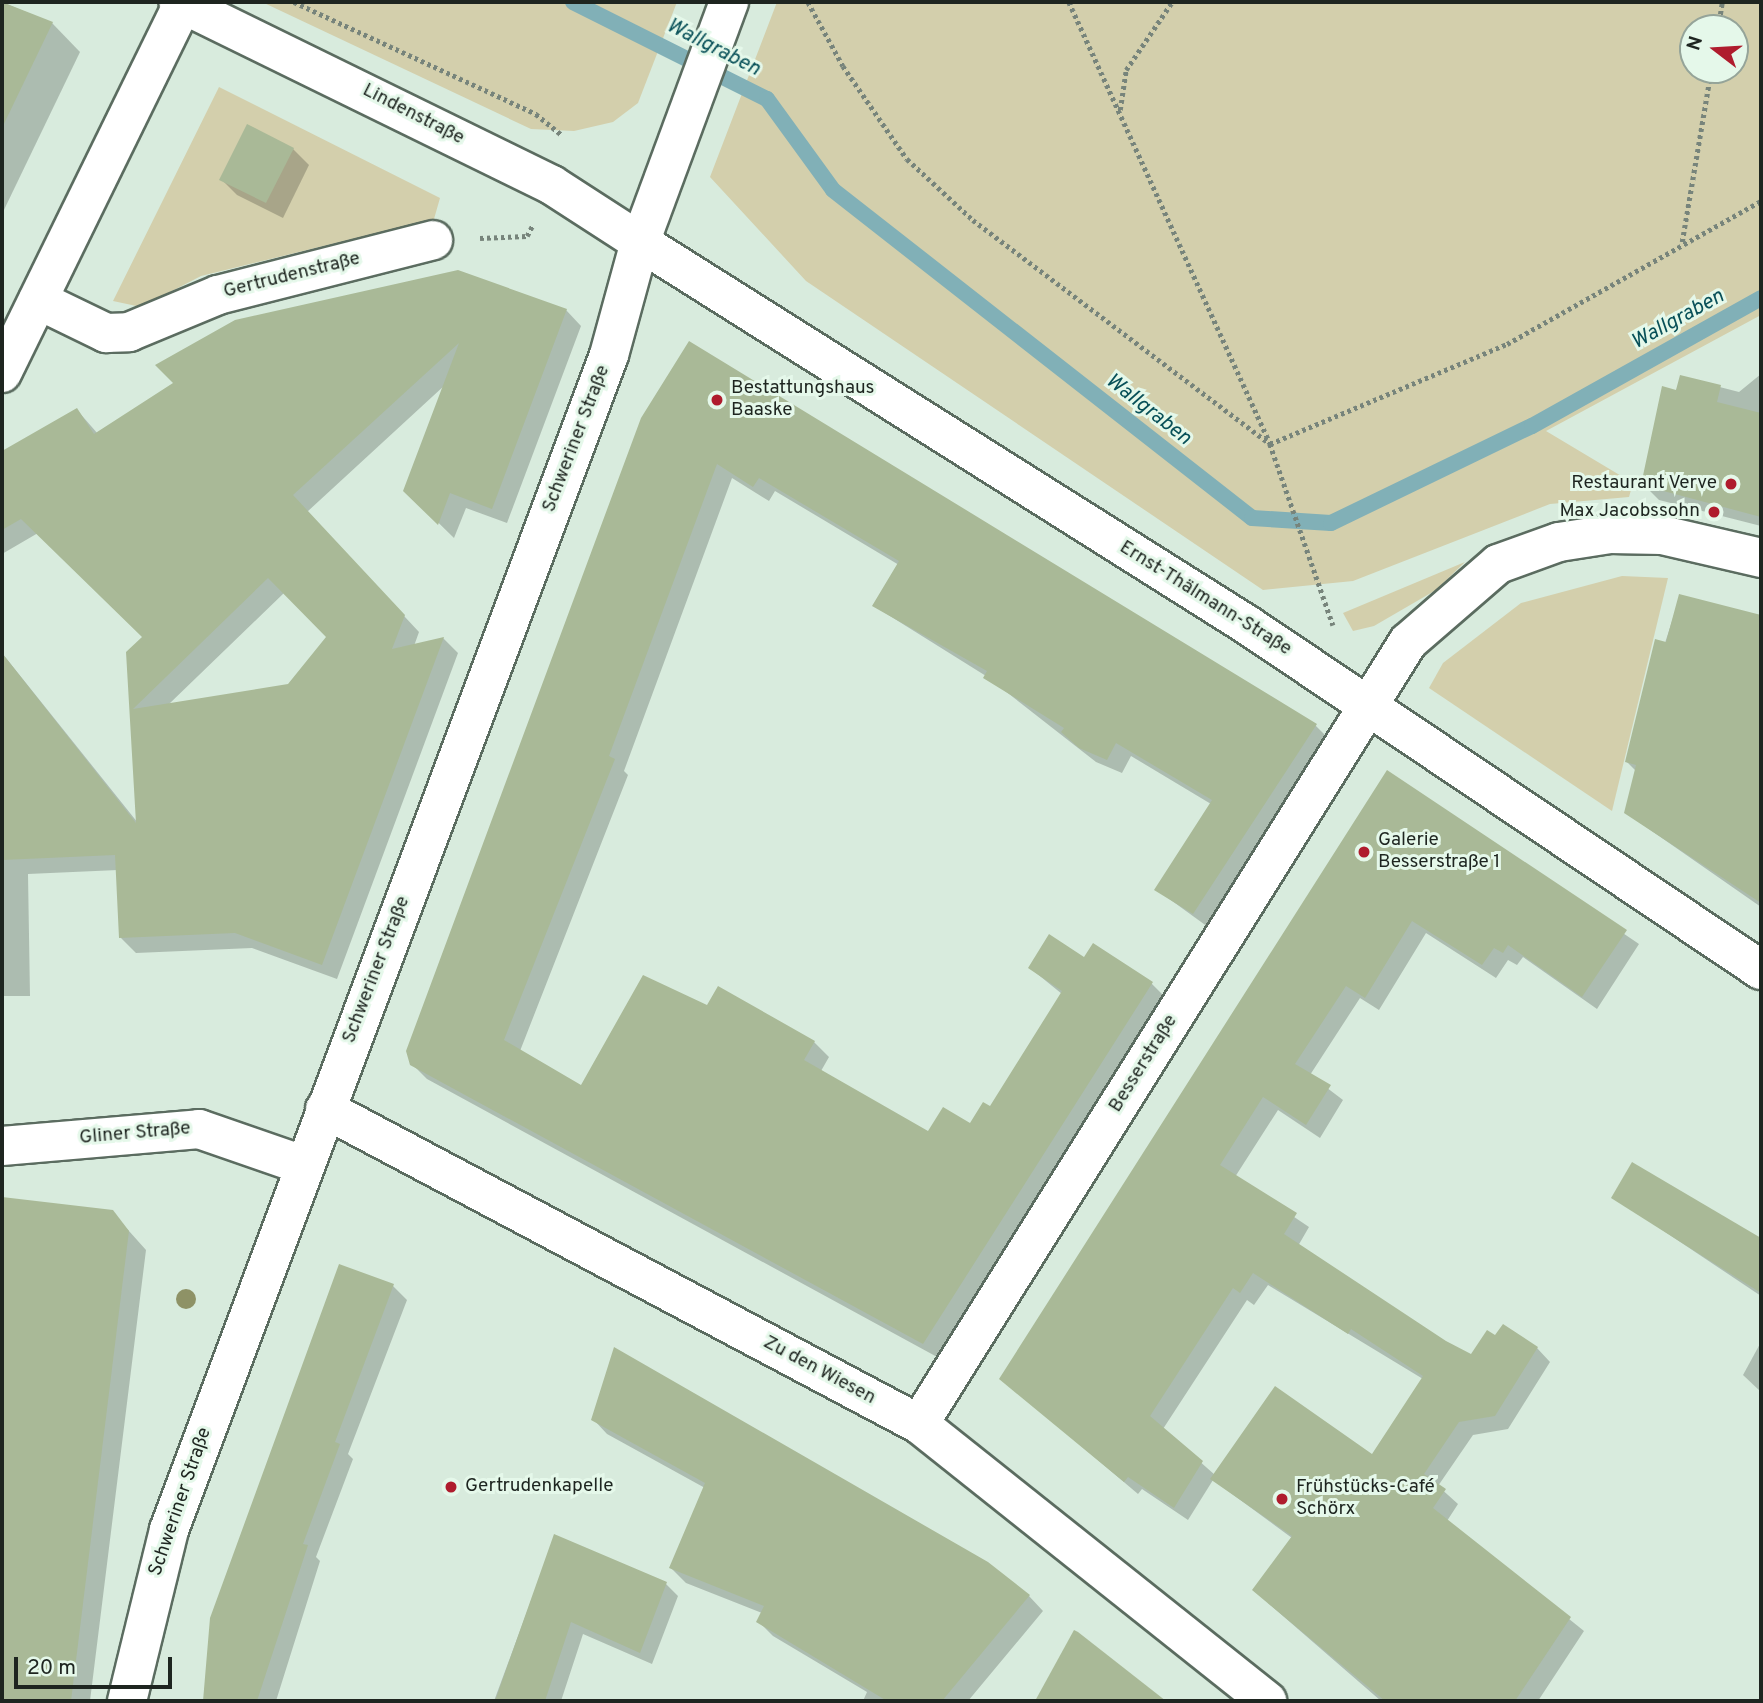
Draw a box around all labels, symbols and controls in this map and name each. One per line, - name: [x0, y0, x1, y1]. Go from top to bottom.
- water label: Wallgraben: [662, 14, 764, 82]
- north arrow: [1679, 14, 1749, 84]
- text: N: [1682, 33, 1709, 53]
- street label: Lindenstraße: [358, 80, 468, 150]
- street label: Gertrudenstraße: [221, 248, 363, 304]
- water label: Wallgraben: [1627, 284, 1729, 356]
- street label: Schweriner Straße: [538, 362, 616, 516]
- water label: Wallgraben: [1100, 369, 1196, 451]
- place label: Bestattungshaus Baaske: [731, 378, 875, 422]
- marker: Bestattungshaus Baaske: [709, 392, 725, 408]
- place label: Restaurant Verve: [1571, 473, 1717, 495]
- marker: Restaurant Verve: [1723, 476, 1739, 492]
- place label: Max Jacobssohn: [1559, 501, 1700, 523]
- marker: Max Jacobssohn: [1706, 504, 1722, 520]
- street label: Ernst-Thälmann-Straße: [1115, 537, 1295, 661]
- place label: Galerie Besserstraße 1: [1378, 830, 1500, 874]
- marker: Galerie Besserstraße 1: [1356, 844, 1372, 860]
- street label: Schweriner Straße: [338, 893, 416, 1047]
- street label: Besserstraße: [1105, 1011, 1183, 1117]
- street label: Gliner Straße: [78, 1118, 192, 1150]
- street label: Zu den Wiesen: [759, 1332, 879, 1410]
- street label: Schweriner Straße: [145, 1425, 217, 1579]
- place label: Gertrudenkapelle: [465, 1476, 613, 1498]
- place label: Frühstücks-Café Schörx: [1296, 1477, 1435, 1521]
- marker: Gertrudenkapelle: [443, 1479, 459, 1495]
- marker: Frühstücks-Café Schörx: [1274, 1491, 1290, 1507]
- scale bar: [18, 1644, 175, 1688]
- text: 20 m: [27, 1655, 76, 1682]

